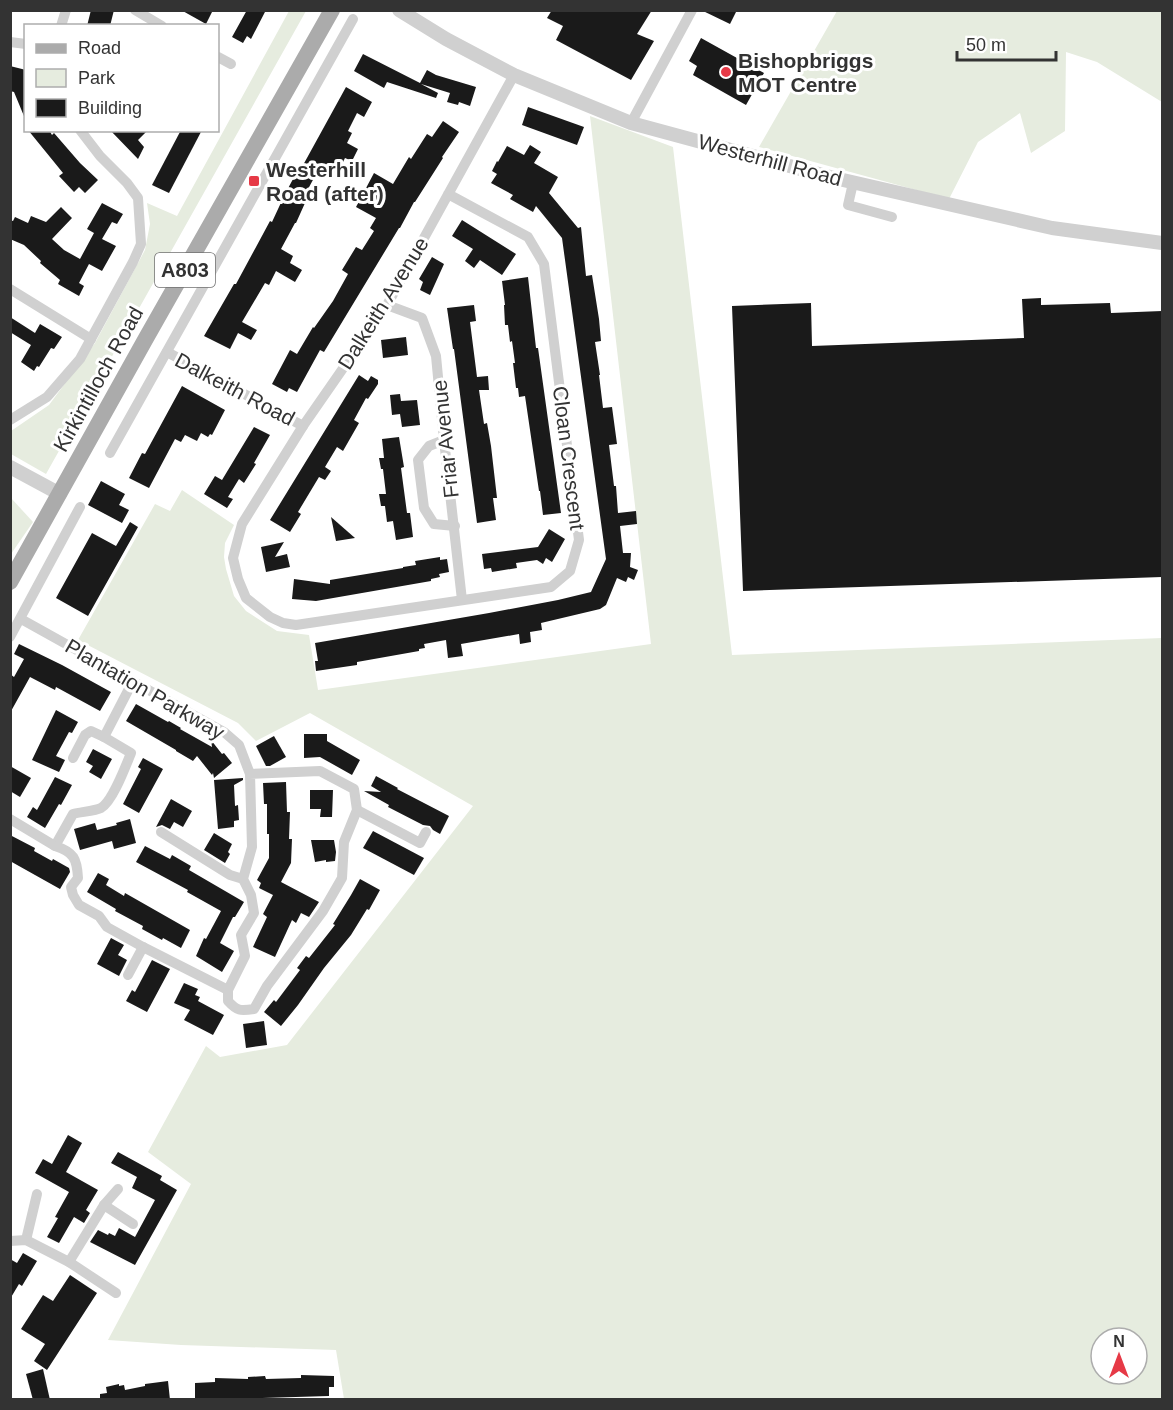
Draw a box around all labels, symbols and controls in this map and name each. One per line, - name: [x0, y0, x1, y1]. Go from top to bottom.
- legend: [24, 24, 219, 132]
- scale bar: [957, 24, 1056, 62]
- text: 50 m: [966, 35, 1006, 55]
- text: Road: [78, 38, 121, 58]
- place label: Bishopbriggs MOT Centre: [738, 49, 873, 96]
- marker: Bishopbriggs MOT Centre: [719, 65, 733, 79]
- text: Park: [78, 68, 116, 88]
- text: Building: [78, 98, 142, 118]
- street label: Westerhill Road: [696, 130, 844, 190]
- place label: Westerhill Road (after): [266, 158, 384, 205]
- marker: Westerhill Road (after): [247, 174, 261, 188]
- street label: Dalkeith Avenue: [333, 233, 433, 373]
- road number: A803: [155, 253, 215, 287]
- street label: Kirkintilloch Road: [49, 302, 147, 456]
- street label: Dalkeith Road: [171, 348, 299, 430]
- street label: Friar Avenue: [427, 379, 463, 499]
- street label: Cloan Crescent: [549, 385, 589, 531]
- street label: Plantation Parkway: [61, 634, 229, 744]
- north arrow: [1089, 1326, 1149, 1386]
- text: N: [1113, 1333, 1125, 1350]

